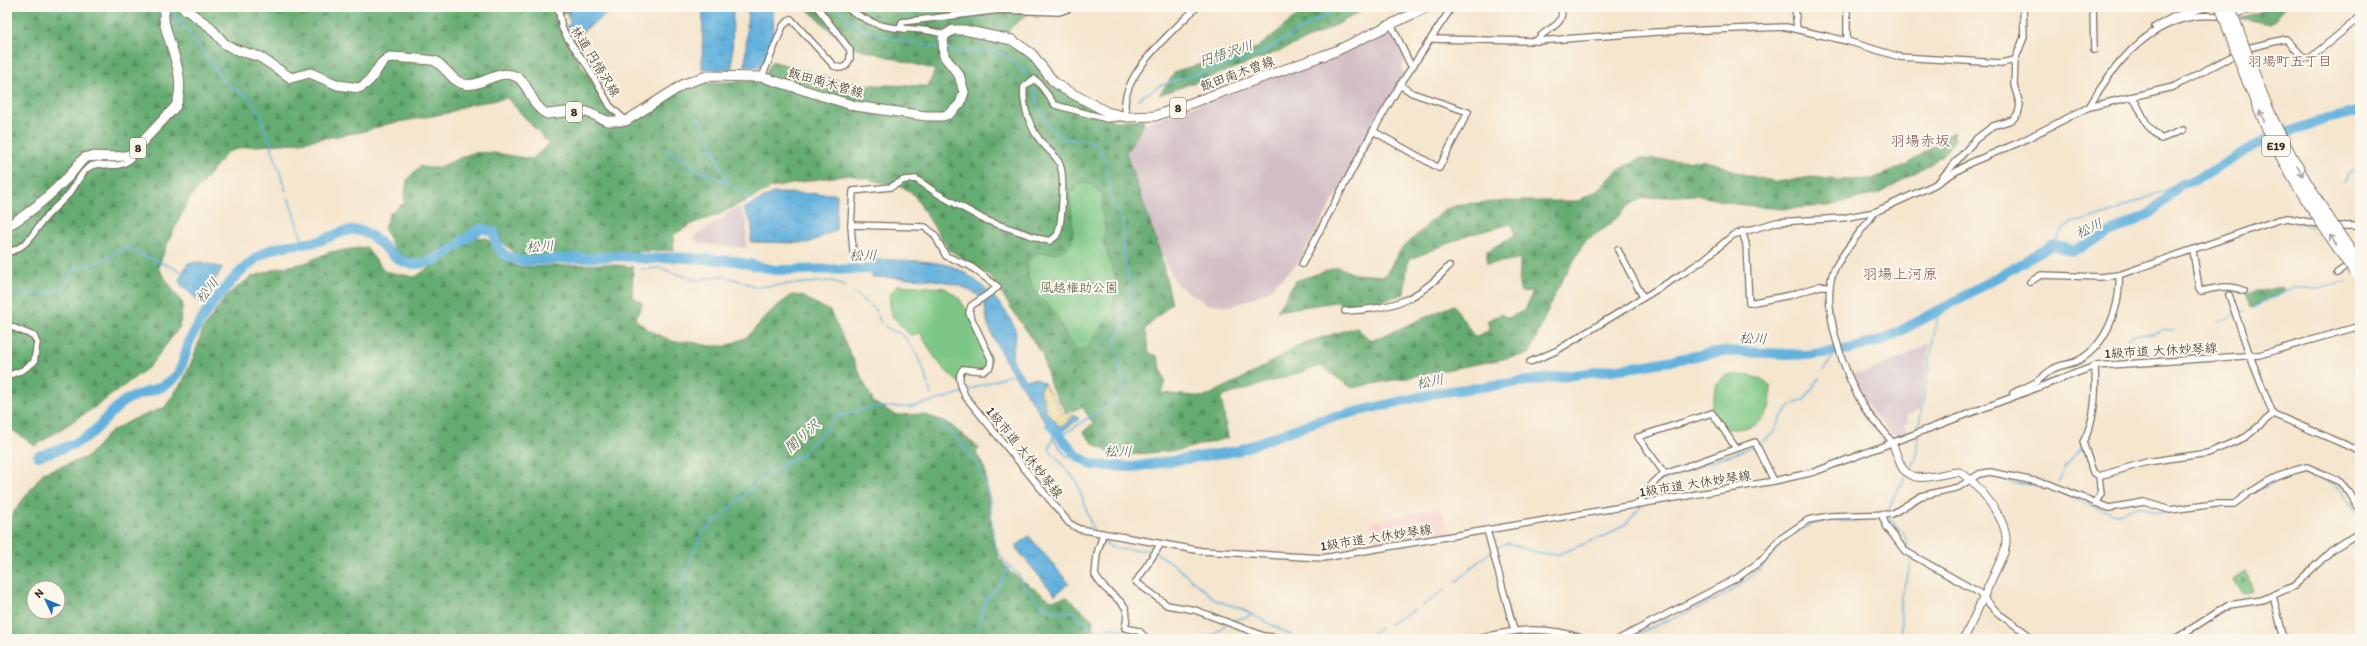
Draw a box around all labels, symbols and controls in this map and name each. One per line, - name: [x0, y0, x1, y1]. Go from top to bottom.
- street label: 林道 円悟沢線: [568, 23, 624, 100]
- water label: 円悟沢川: [1197, 37, 1255, 70]
- street label: 飯田南木曽線: [1198, 53, 1277, 94]
- district label: 羽場町五丁目: [2248, 53, 2332, 70]
- street label: 飯田南木曽線: [786, 65, 866, 101]
- road number: 8: [1170, 98, 1186, 118]
- road number: 8: [566, 102, 582, 122]
- one-way arrow: [2257, 110, 2265, 122]
- district label: 羽場赤坂: [1890, 132, 1950, 150]
- road number: E19: [2262, 136, 2290, 156]
- road number: 8: [130, 138, 146, 158]
- one-way arrow: [2297, 165, 2305, 177]
- water label: 松川: [2073, 215, 2105, 242]
- one-way arrow: [2329, 235, 2337, 246]
- water label: 松川: [526, 237, 554, 256]
- water label: 松川: [849, 247, 877, 264]
- district label: 羽場上河原: [1862, 265, 1938, 283]
- water label: 松川: [192, 274, 223, 307]
- park label: 風越権助公園: [1040, 280, 1118, 295]
- water label: 松川: [1739, 329, 1767, 348]
- street label: 1級市道 大休妙琴線: [2104, 340, 2219, 361]
- water label: 松川: [1415, 370, 1445, 393]
- street label: 1級市道 大休妙琴線: [983, 404, 1067, 502]
- water label: 闇り沢: [781, 415, 824, 457]
- water label: 松川: [1104, 443, 1132, 460]
- street label: 1級市道 大休妙琴線: [1638, 467, 1753, 500]
- street label: 1級市道 大休妙琴線: [1319, 521, 1434, 554]
- north arrow: [26, 580, 66, 620]
- text: N: [32, 586, 46, 601]

